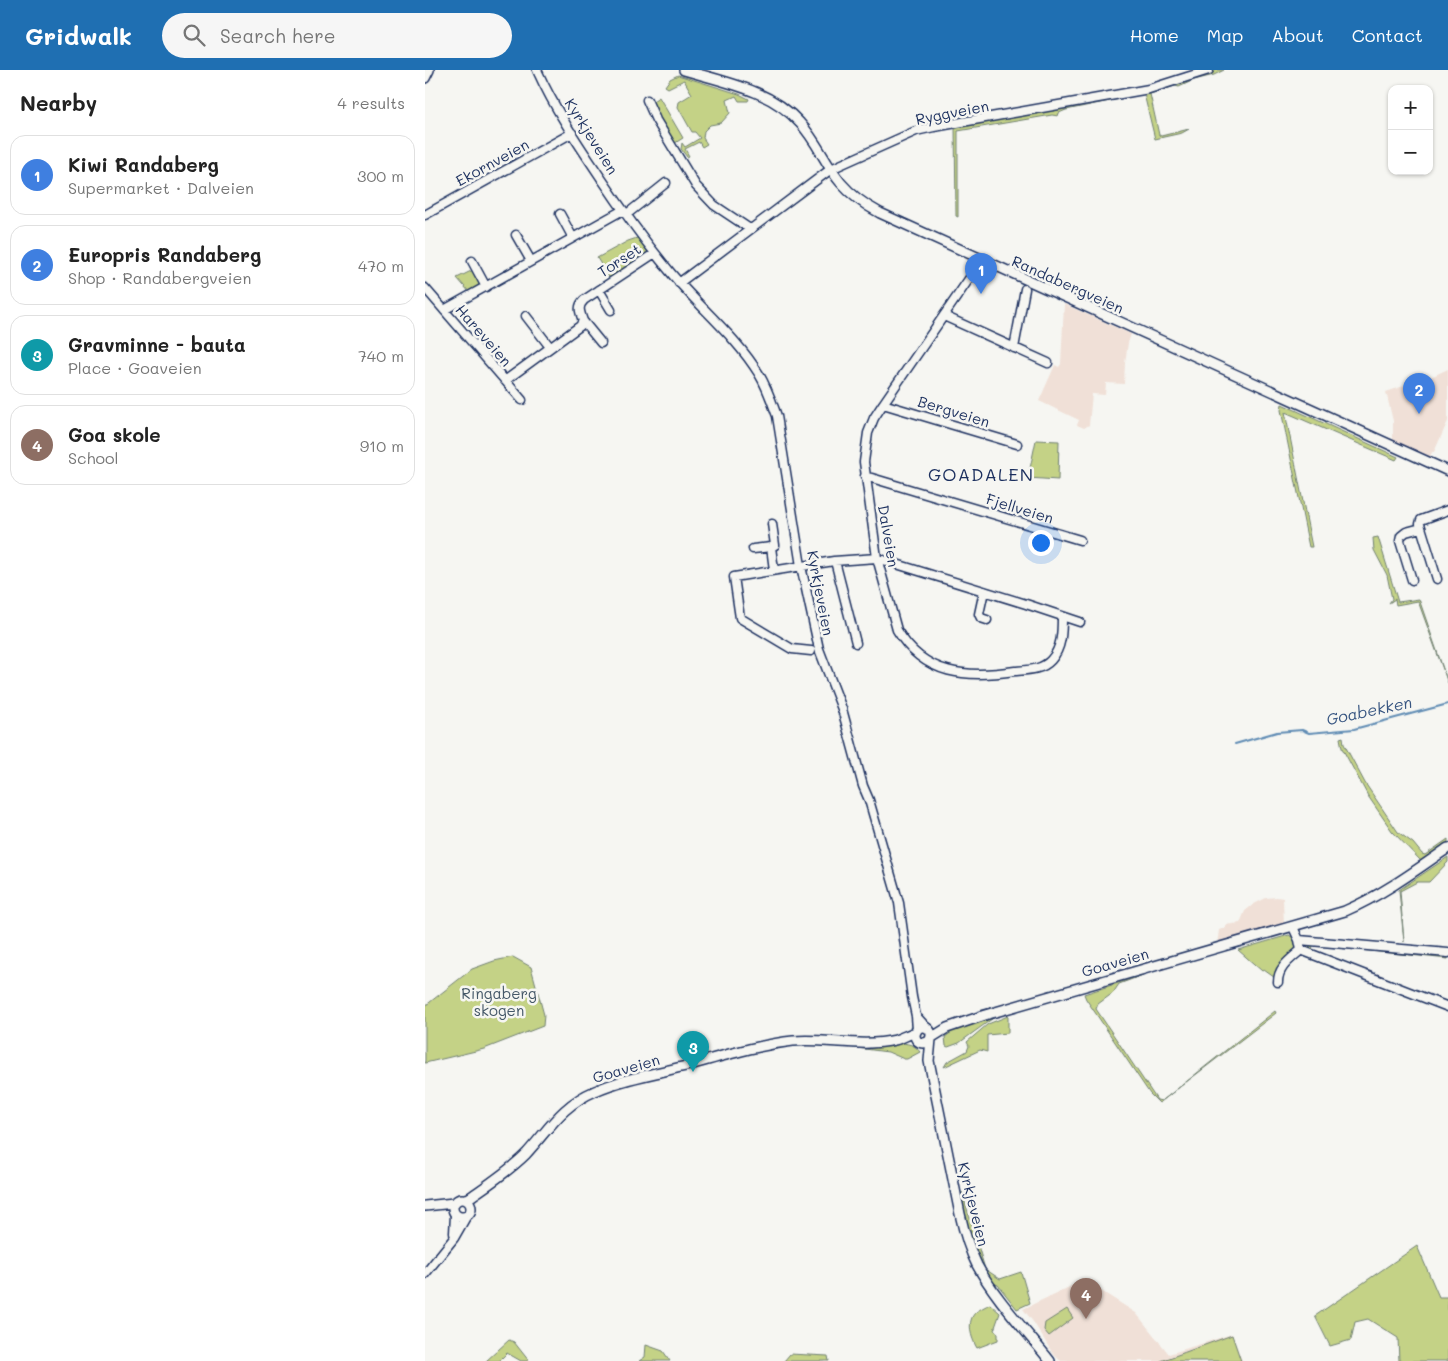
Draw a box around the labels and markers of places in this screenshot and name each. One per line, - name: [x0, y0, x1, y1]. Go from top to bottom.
- pin: 1: [965, 253, 997, 294]
- pin: 2: [1403, 373, 1435, 414]
- pin: 3: [677, 1031, 709, 1072]
- pin: 4: [1070, 1278, 1102, 1319]

